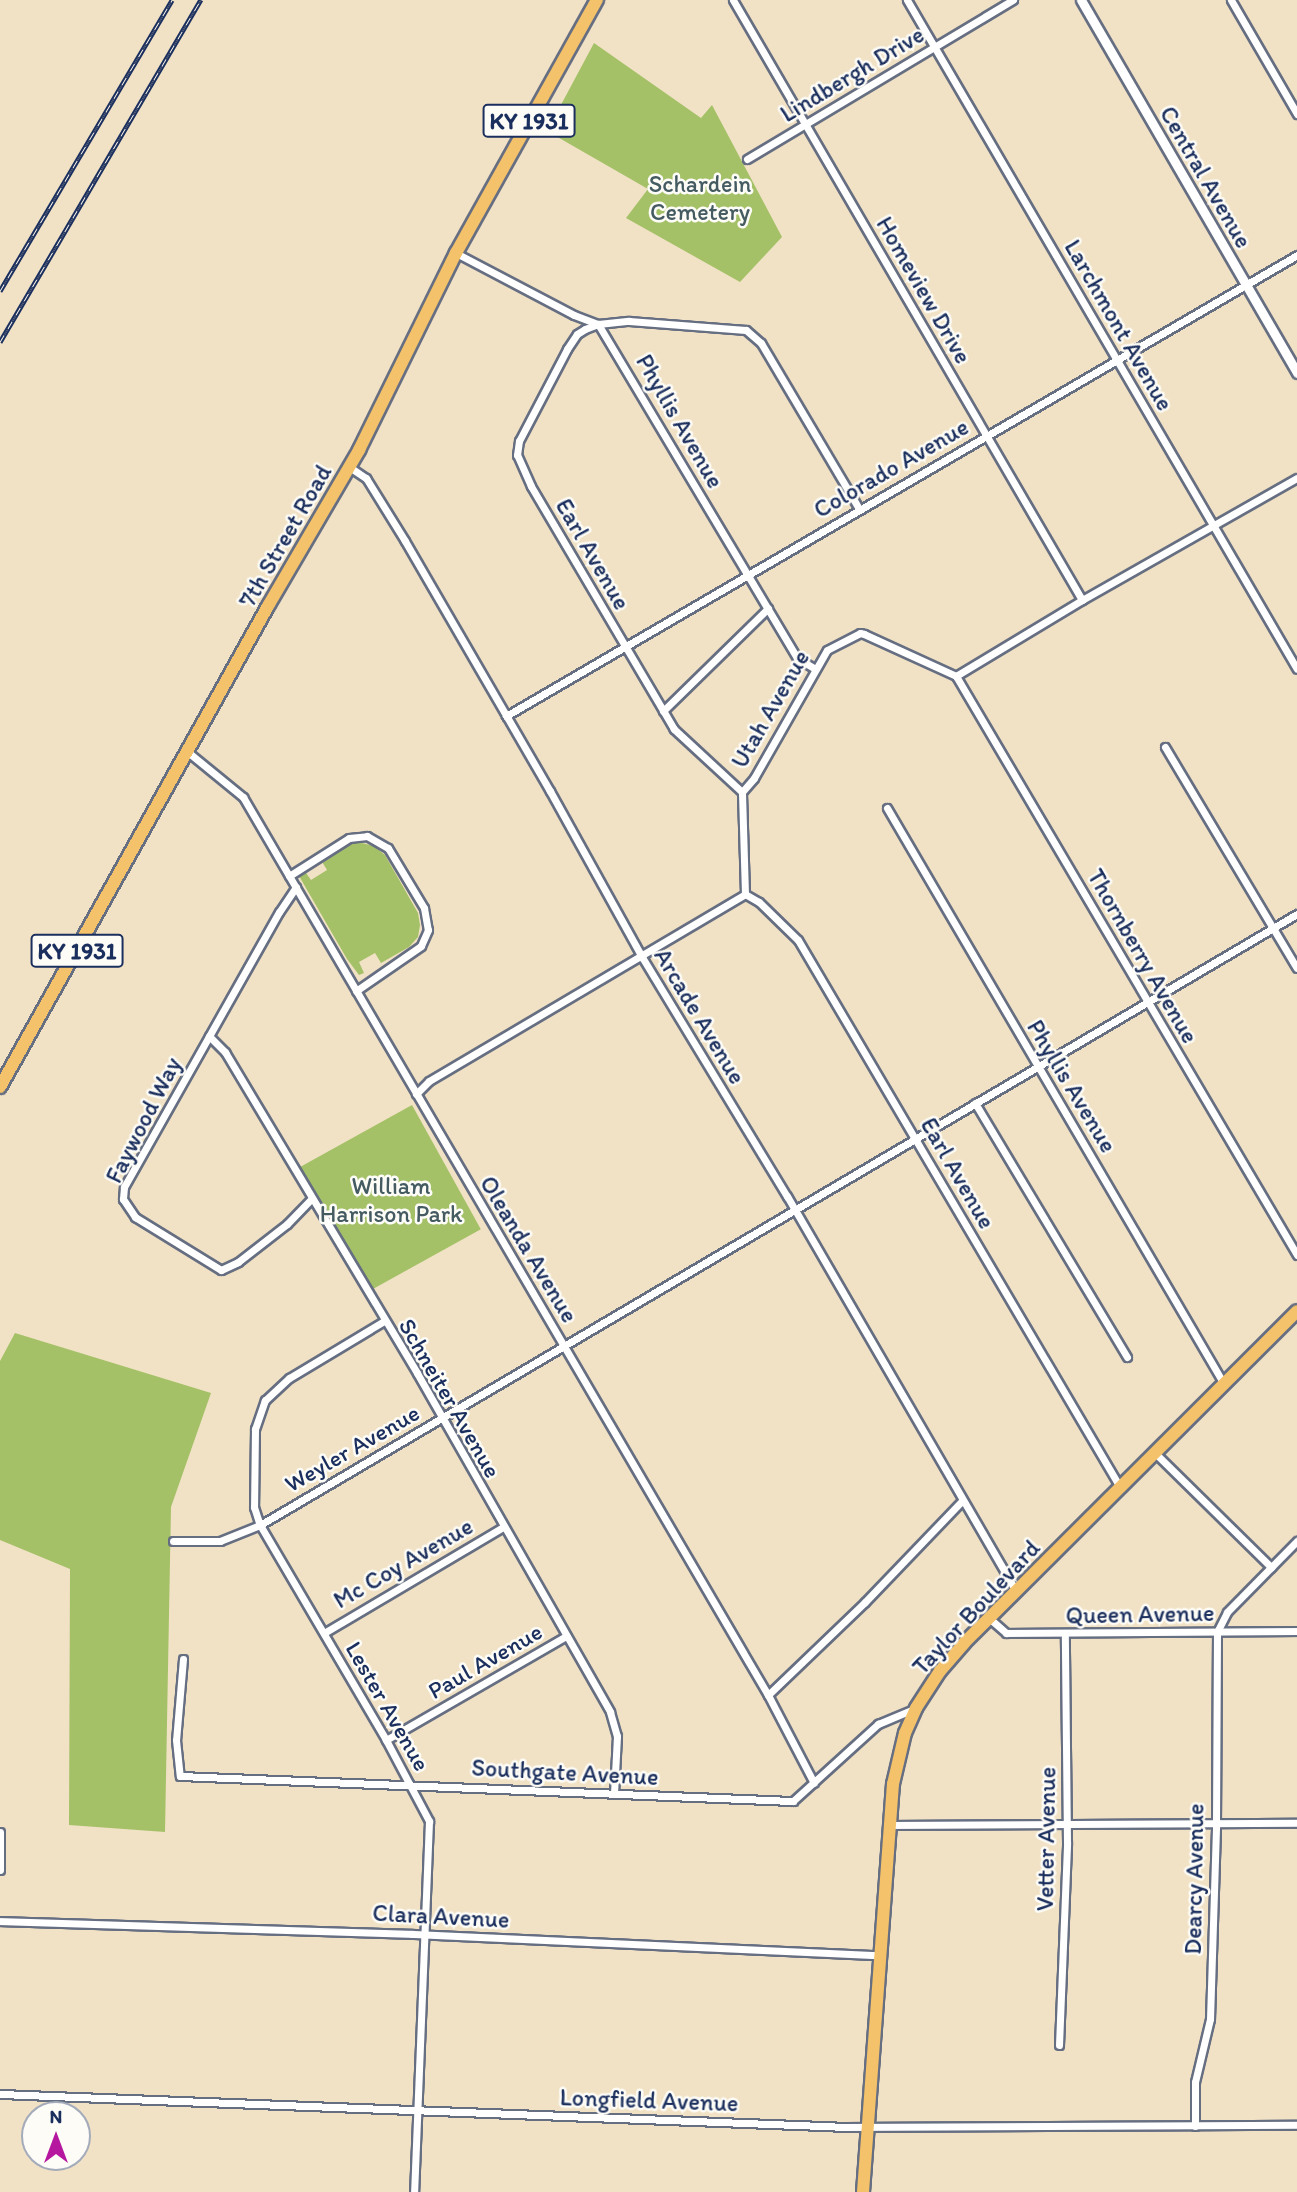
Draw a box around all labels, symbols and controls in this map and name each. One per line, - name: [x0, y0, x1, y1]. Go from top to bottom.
- street label: Lindbergh Drive: [775, 20, 929, 128]
- street label: Central Avenue: [1154, 101, 1258, 253]
- road number: KY 1931: [482, 102, 576, 140]
- park label: Schardein Cemetery: [649, 170, 751, 226]
- street label: Homeview Drive: [870, 211, 978, 369]
- street label: Larchmont Avenue: [1058, 234, 1180, 416]
- street label: Phyllis Avenue: [630, 349, 730, 493]
- street label: Colorado Avenue: [808, 412, 974, 524]
- street label: 7th Street Road: [233, 460, 337, 612]
- street label: Earl Avenue: [550, 494, 636, 614]
- street label: Utah Avenue: [725, 645, 815, 773]
- street label: Thornberry Avenue: [1082, 864, 1204, 1048]
- road number: KY 1931: [30, 932, 124, 970]
- street label: Arcade Avenue: [648, 943, 752, 1089]
- street label: Phyllis Avenue: [1021, 1015, 1123, 1157]
- street label: Faywood Way: [99, 1052, 187, 1188]
- street label: Earl Avenue: [915, 1113, 1001, 1233]
- street label: Oleanda Avenue: [474, 1170, 584, 1328]
- park label: William Harrison Park: [320, 1172, 462, 1228]
- street label: Schneiter Avenue: [393, 1314, 507, 1482]
- street label: Weyler Avenue: [280, 1398, 424, 1498]
- street label: Mc Coy Avenue: [329, 1512, 477, 1614]
- street label: Taylor Boulevard: [906, 1533, 1046, 1681]
- street label: Queen Avenue: [1066, 1598, 1214, 1630]
- street label: Paul Avenue: [423, 1617, 547, 1705]
- street label: Lester Avenue: [339, 1636, 437, 1776]
- street label: Southgate Avenue: [471, 1753, 659, 1791]
- street label: Vetter Avenue: [1030, 1767, 1062, 1911]
- street label: Dearcy Avenue: [1178, 1803, 1210, 1955]
- street label: Clara Avenue: [372, 1898, 510, 1934]
- street label: Longfield Avenue: [560, 2083, 738, 2117]
- north arrow: [21, 2101, 91, 2171]
- text: N: [50, 2105, 62, 2128]

